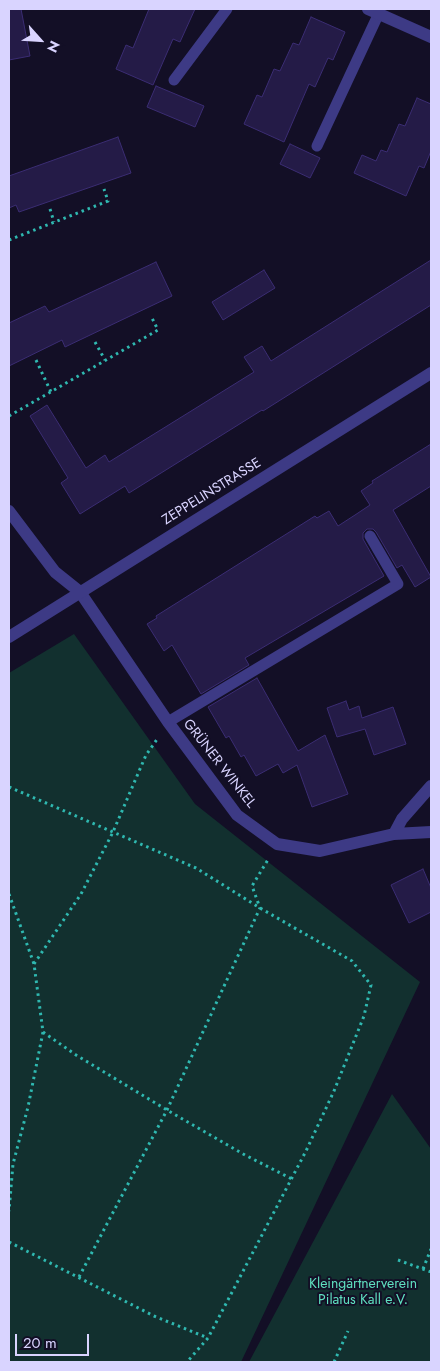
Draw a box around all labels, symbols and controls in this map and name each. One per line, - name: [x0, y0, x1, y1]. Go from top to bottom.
- north arrow: [15, 15, 65, 65]
- text: N: [42, 37, 65, 56]
- street label: ZEPPELINSTRASSE: [160, 455, 264, 529]
- street label: GRÜNER WINKEL: [179, 716, 259, 812]
- park label: Kleingärtnerverein Pilatus Kall e.V.: [309, 1277, 417, 1310]
- scale bar: [18, 1324, 91, 1356]
- text: 20 m: [23, 1332, 57, 1354]

